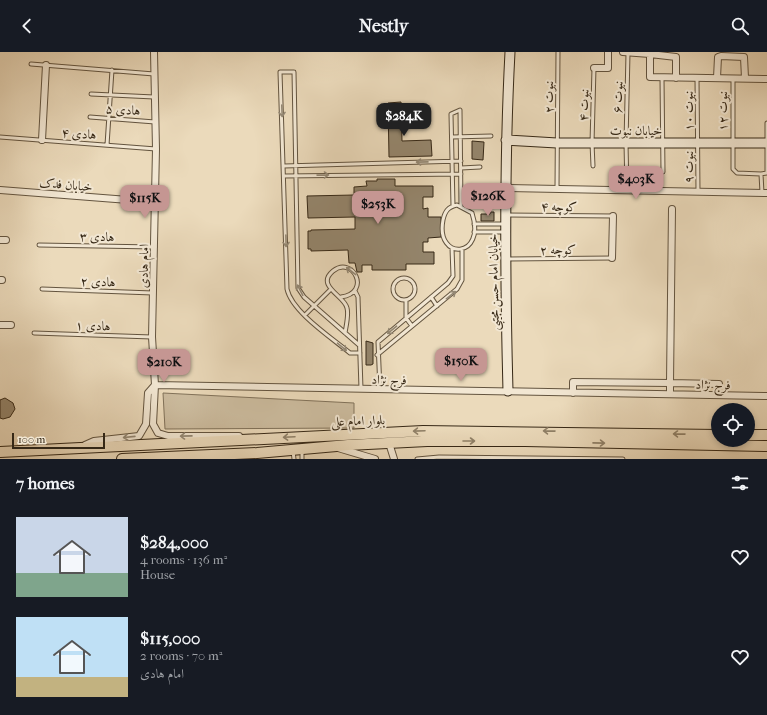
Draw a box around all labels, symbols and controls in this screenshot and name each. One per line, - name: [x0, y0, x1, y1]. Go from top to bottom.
- icon: back: [16, 15, 38, 37]
- icon: search: [729, 15, 751, 37]
- text: Nestly: [359, 16, 408, 37]
- street label: نبوت ۶: [609, 80, 627, 114]
- street label: نبوت ۲: [541, 81, 557, 113]
- street label: نبوت ۴: [575, 88, 593, 122]
- street label: نبوت ۱۰: [681, 91, 697, 131]
- street label: نبوت ۱۲: [715, 91, 731, 131]
- street label: هادی ۵: [105, 101, 141, 118]
- pin: $284K: [376, 103, 432, 137]
- one-way arrow: [278, 104, 285, 117]
- text: $284K: [385, 108, 423, 123]
- street label: خیابان نبوت: [610, 123, 662, 139]
- street label: هادی ۴: [61, 125, 97, 142]
- street label: نبوت ۹: [681, 151, 697, 183]
- one-way arrow: [416, 159, 429, 166]
- pin: $403K: [608, 166, 664, 200]
- text: $403K: [618, 171, 654, 186]
- one-way arrow: [316, 172, 329, 179]
- street label: خیابان فدک: [39, 175, 93, 195]
- pin: $126K: [460, 183, 516, 217]
- pin: $115K: [117, 185, 173, 219]
- text: $126K: [471, 188, 505, 203]
- text: $115K: [129, 190, 161, 205]
- pin: $253K: [350, 191, 406, 225]
- text: $253K: [361, 196, 395, 211]
- street label: کوچه ۴: [541, 199, 577, 215]
- street label: هادی ۳: [79, 229, 115, 244]
- street label: خیابان امام حسن مجتبی: [485, 233, 506, 331]
- one-way arrow: [282, 234, 290, 247]
- street label: کوچه ۲: [540, 242, 576, 258]
- street label: امام هادی: [136, 244, 155, 288]
- one-way arrow: [346, 267, 356, 276]
- street label: هادی ۲: [80, 273, 116, 290]
- one-way arrow: [296, 284, 304, 296]
- one-way arrow: [445, 290, 456, 299]
- street label: هادی ۱: [75, 317, 111, 334]
- one-way arrow: [387, 325, 397, 334]
- one-way arrow: [337, 342, 348, 351]
- pin: $150K: [433, 348, 489, 382]
- pin: $210K: [136, 349, 192, 383]
- text: $150K: [444, 353, 478, 368]
- text: $210K: [146, 354, 182, 369]
- street label: فرج نژاد: [371, 372, 407, 391]
- street label: فرج نژاد: [695, 377, 731, 396]
- map controls: [711, 403, 755, 447]
- button: locate: [711, 403, 755, 447]
- street label: بلوار امام علی: [331, 412, 385, 433]
- one-way arrow: [413, 427, 426, 435]
- one-way arrow: [543, 427, 556, 435]
- one-way arrow: [673, 430, 686, 438]
- scale bar: [12, 431, 105, 450]
- one-way arrow: [180, 432, 193, 439]
- text: 100 m: [18, 433, 46, 446]
- one-way arrow: [283, 433, 296, 440]
- one-way arrow: [123, 434, 136, 441]
- one-way arrow: [462, 437, 475, 445]
- one-way arrow: [592, 439, 605, 446]
- icon: filters: [729, 472, 751, 494]
- text: 7 homes: [16, 473, 75, 493]
- text: $284,000: [140, 532, 209, 552]
- icon: home: [48, 533, 96, 581]
- icon: heart: [729, 546, 751, 568]
- text: 4 rooms · 136 m²: [140, 552, 227, 567]
- text: House: [140, 567, 175, 582]
- text: $115,000: [140, 628, 200, 648]
- icon: home: [48, 633, 96, 681]
- icon: heart: [729, 646, 751, 668]
- text: 2 rooms · 70 m²: [140, 648, 223, 663]
- text: امام هادی: [140, 666, 184, 681]

